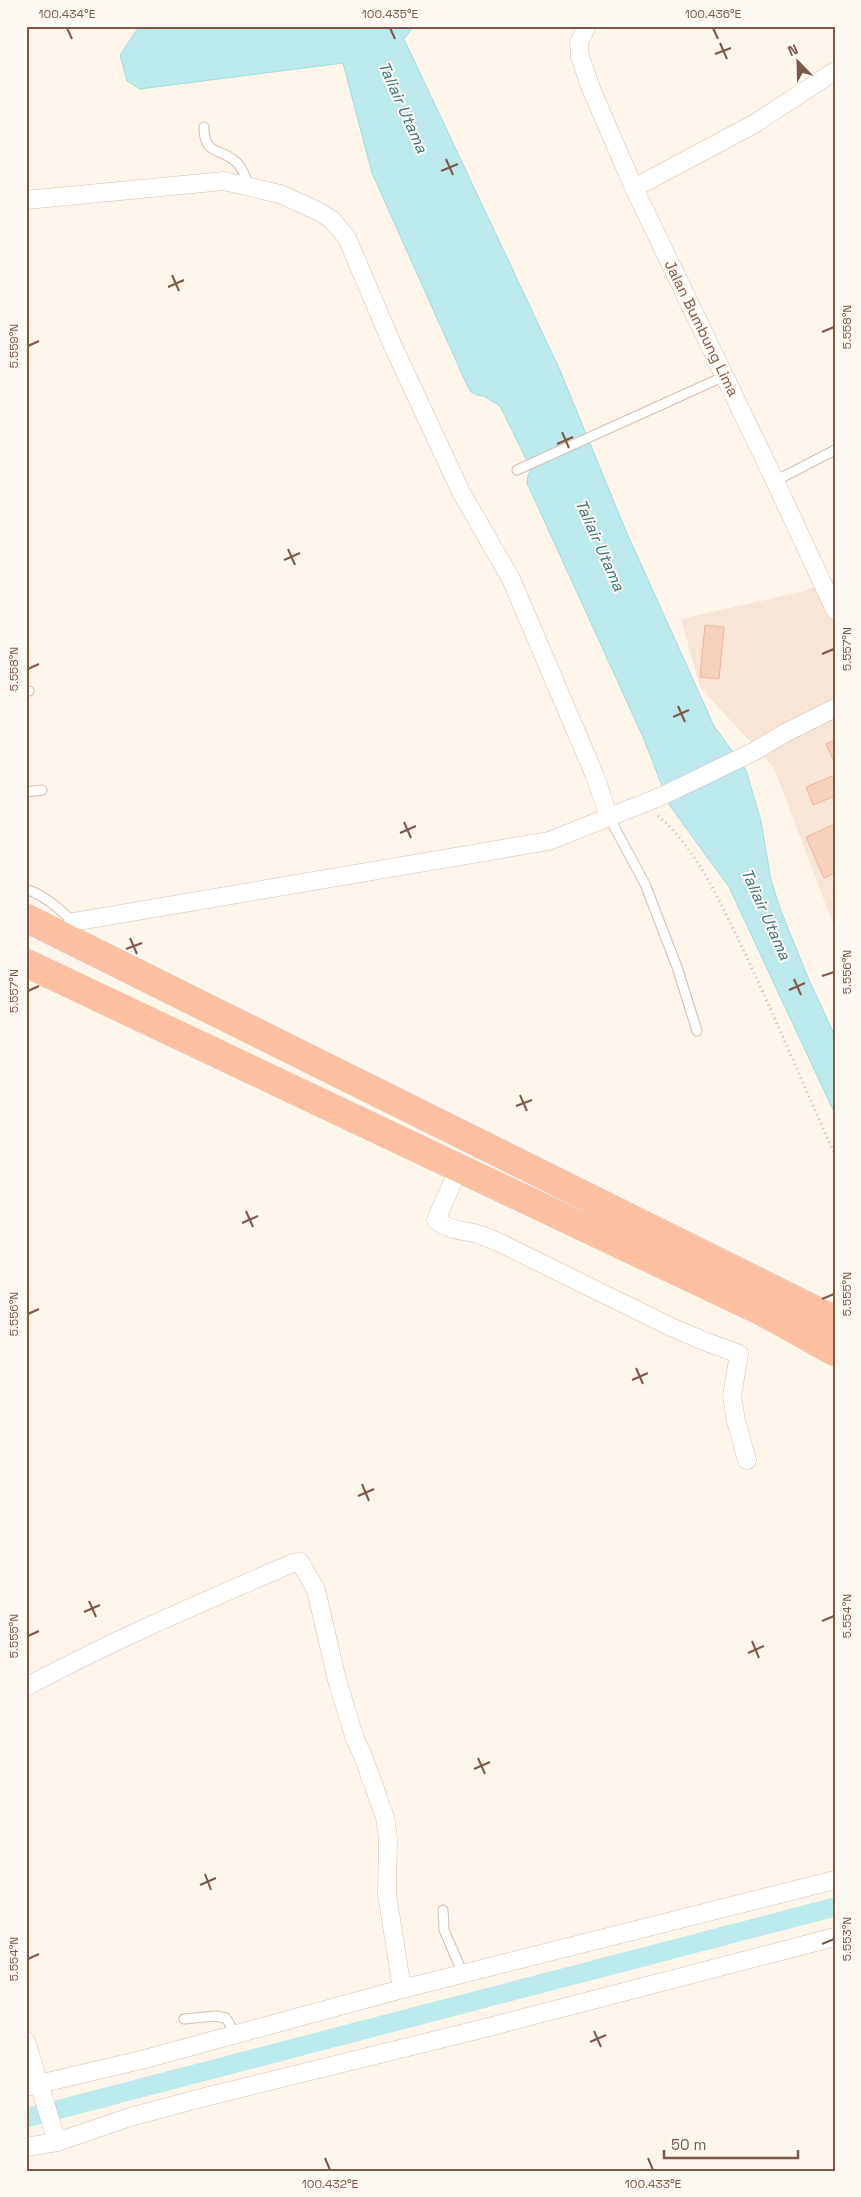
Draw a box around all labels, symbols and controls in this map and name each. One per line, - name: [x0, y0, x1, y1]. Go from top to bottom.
- text: 100.434°E: [39, 6, 96, 22]
- text: 100.435°E: [362, 6, 418, 22]
- text: 100.436°E: [685, 6, 742, 22]
- north arrow: [774, 38, 824, 88]
- text: N: [785, 40, 801, 60]
- water label: Taliair Utama: [373, 58, 433, 157]
- street label: Jalan Bumbung Lima: [661, 257, 743, 400]
- text: 5.558°N: [839, 305, 855, 349]
- text: 5.559°N: [6, 324, 22, 368]
- water label: Taliair Utama: [570, 496, 630, 595]
- text: 5.557°N: [839, 627, 855, 671]
- text: 5.558°N: [6, 647, 22, 691]
- water label: Taliair Utama: [736, 865, 796, 964]
- text: 5.556°N: [839, 950, 855, 994]
- text: 5.557°N: [6, 969, 22, 1013]
- text: 5.555°N: [839, 1272, 855, 1316]
- text: 5.556°N: [6, 1292, 22, 1336]
- text: 5.554°N: [839, 1594, 855, 1638]
- text: 5.555°N: [6, 1614, 22, 1658]
- text: 5.553°N: [839, 1917, 855, 1961]
- text: 5.554°N: [6, 1937, 22, 1981]
- scale bar: [664, 2127, 797, 2159]
- text: 50 m: [671, 2135, 706, 2154]
- text: 100.432°E: [302, 2176, 359, 2192]
- text: 100.433°E: [625, 2176, 682, 2192]

